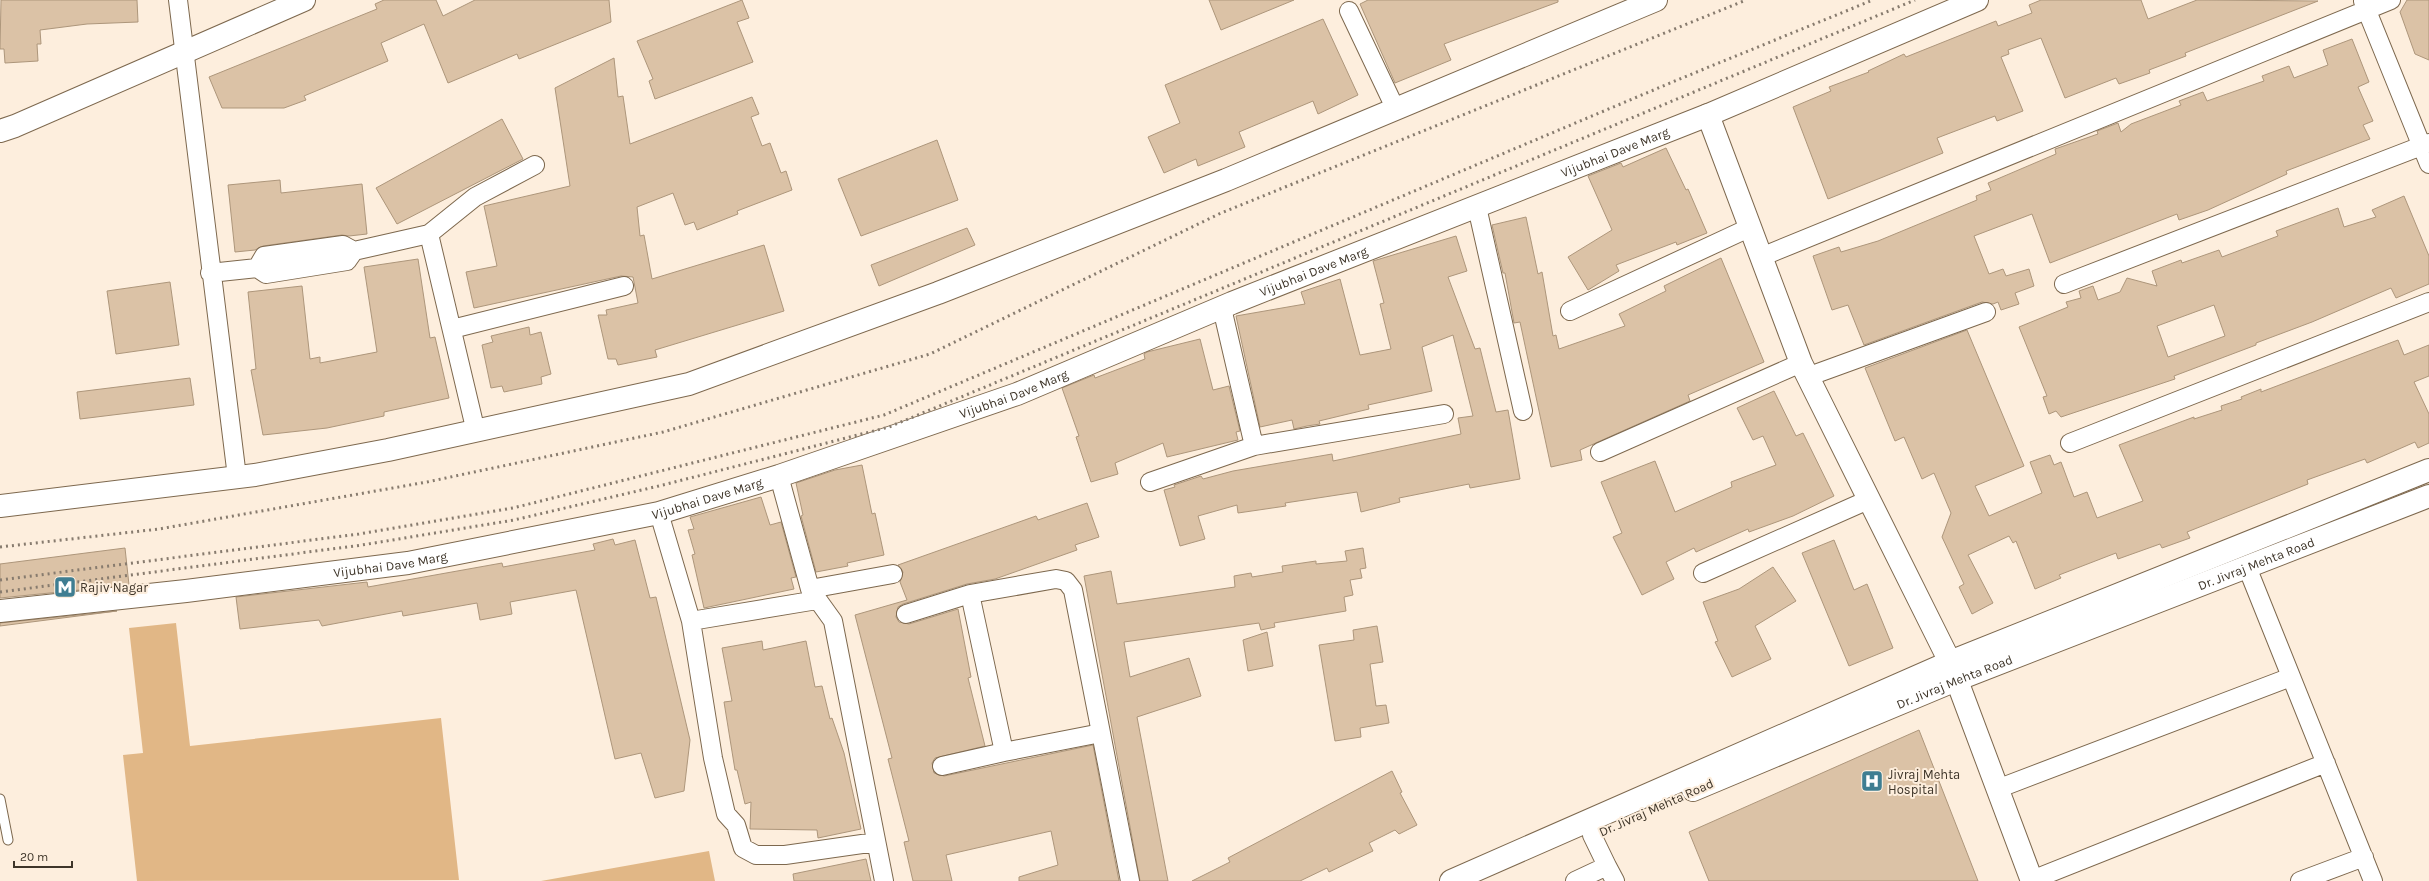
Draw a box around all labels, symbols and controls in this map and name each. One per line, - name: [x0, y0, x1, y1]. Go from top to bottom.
- street label: Vijubhai Dave Marg: [1559, 124, 1672, 180]
- street label: Vijubhai Dave Marg: [1257, 243, 1370, 299]
- street label: Vijubhai Dave Marg: [957, 366, 1071, 421]
- street label: Vijubhai Dave Marg: [651, 474, 765, 522]
- street label: Dr. Jivraj Mehta Road: [2196, 534, 2317, 593]
- street label: Vijubhai Dave Marg: [332, 548, 449, 580]
- metro station icon: Rajiv Nagar: [52, 574, 78, 600]
- place label: Rajiv Nagar: [80, 580, 148, 595]
- street label: Dr. Jivraj Mehta Road: [1894, 652, 2015, 712]
- place label: Jivraj Mehta Hospital: [1888, 767, 1960, 797]
- hospital icon: Jivraj Mehta Hospital: [1859, 768, 1885, 794]
- street label: Dr. Jivraj Mehta Road: [1597, 775, 1716, 840]
- scale bar: [14, 843, 72, 869]
- text: 20 m: [20, 850, 48, 864]

